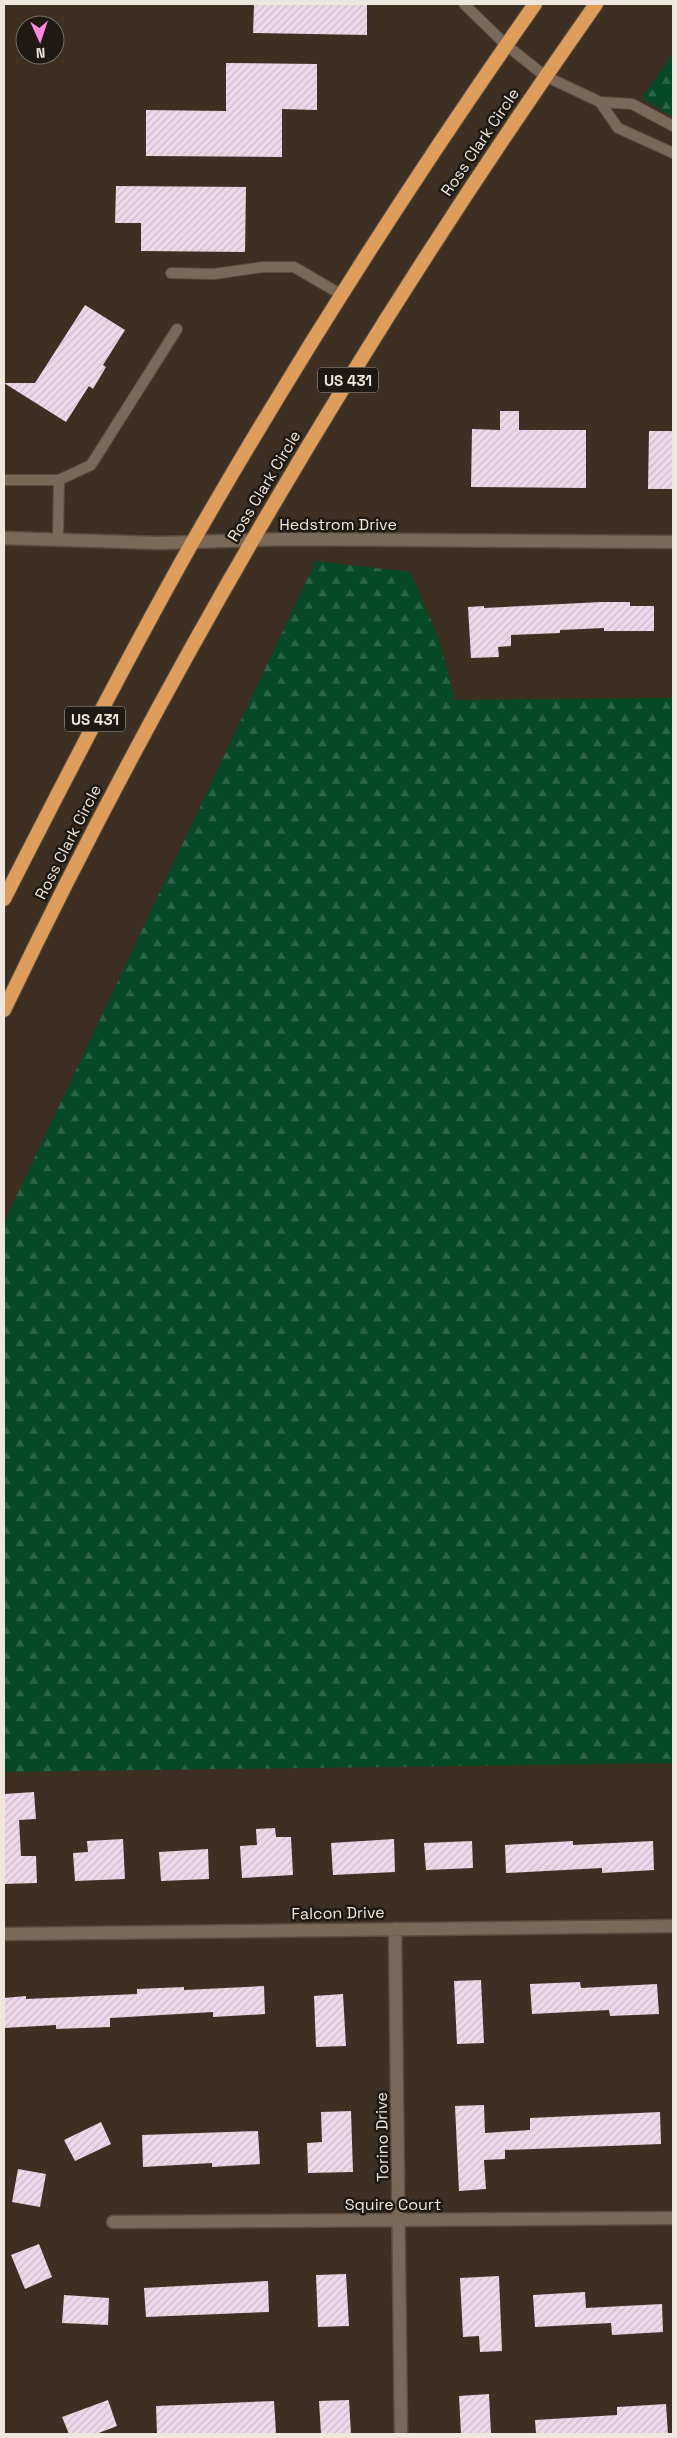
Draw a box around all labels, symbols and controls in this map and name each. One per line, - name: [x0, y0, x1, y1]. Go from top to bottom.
- north arrow: [15, 15, 65, 65]
- text: N: [36, 44, 46, 62]
- street label: Ross Clark Circle: [436, 84, 524, 200]
- road number: US 431: [318, 368, 378, 392]
- street label: Ross Clark Circle: [223, 427, 305, 545]
- street label: Hedstrom Drive: [279, 514, 397, 535]
- road number: US 431: [65, 706, 125, 732]
- street label: Ross Clark Circle: [30, 781, 106, 903]
- street label: Falcon Drive: [291, 1902, 385, 1924]
- street label: Torino Drive: [371, 2092, 393, 2182]
- street label: Squire Court: [345, 2194, 441, 2215]

